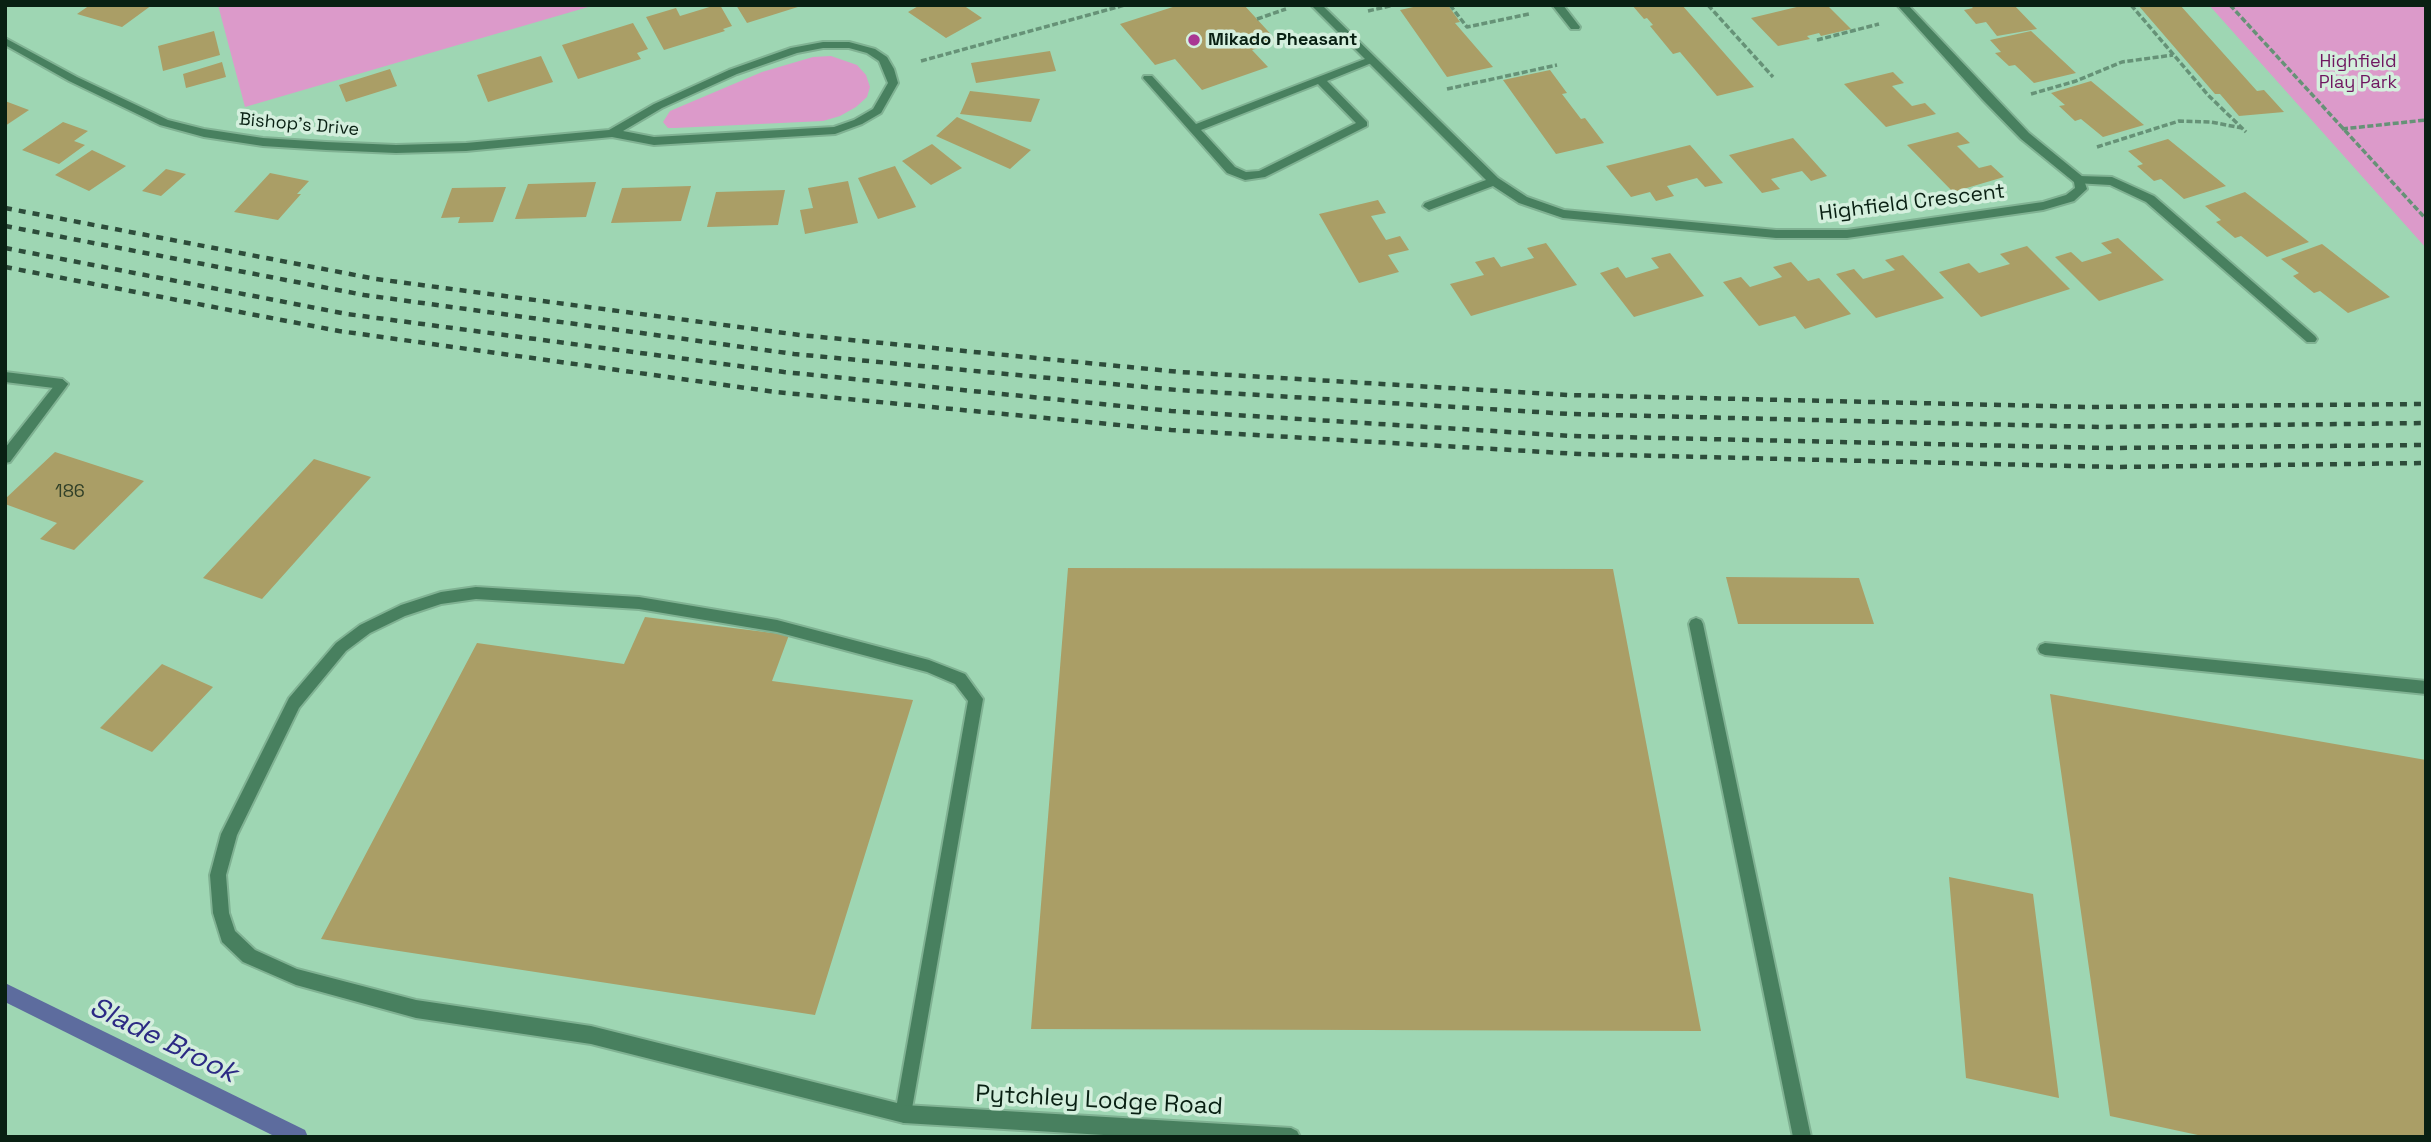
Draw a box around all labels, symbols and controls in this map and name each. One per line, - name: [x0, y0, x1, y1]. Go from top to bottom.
- place label: Mikado Pheasant: [1208, 29, 1357, 51]
- marker: Mikado Pheasant: [1186, 32, 1202, 48]
- park label: Highfield Play Park: [2319, 51, 2397, 94]
- street label: Bishop's Drive: [238, 109, 360, 141]
- street label: Highfield Crescent: [1818, 179, 2006, 227]
- house number: 186: [55, 481, 85, 503]
- water label: Slade Brook: [84, 991, 242, 1091]
- street label: Pytchley Lodge Road: [975, 1080, 1223, 1122]

